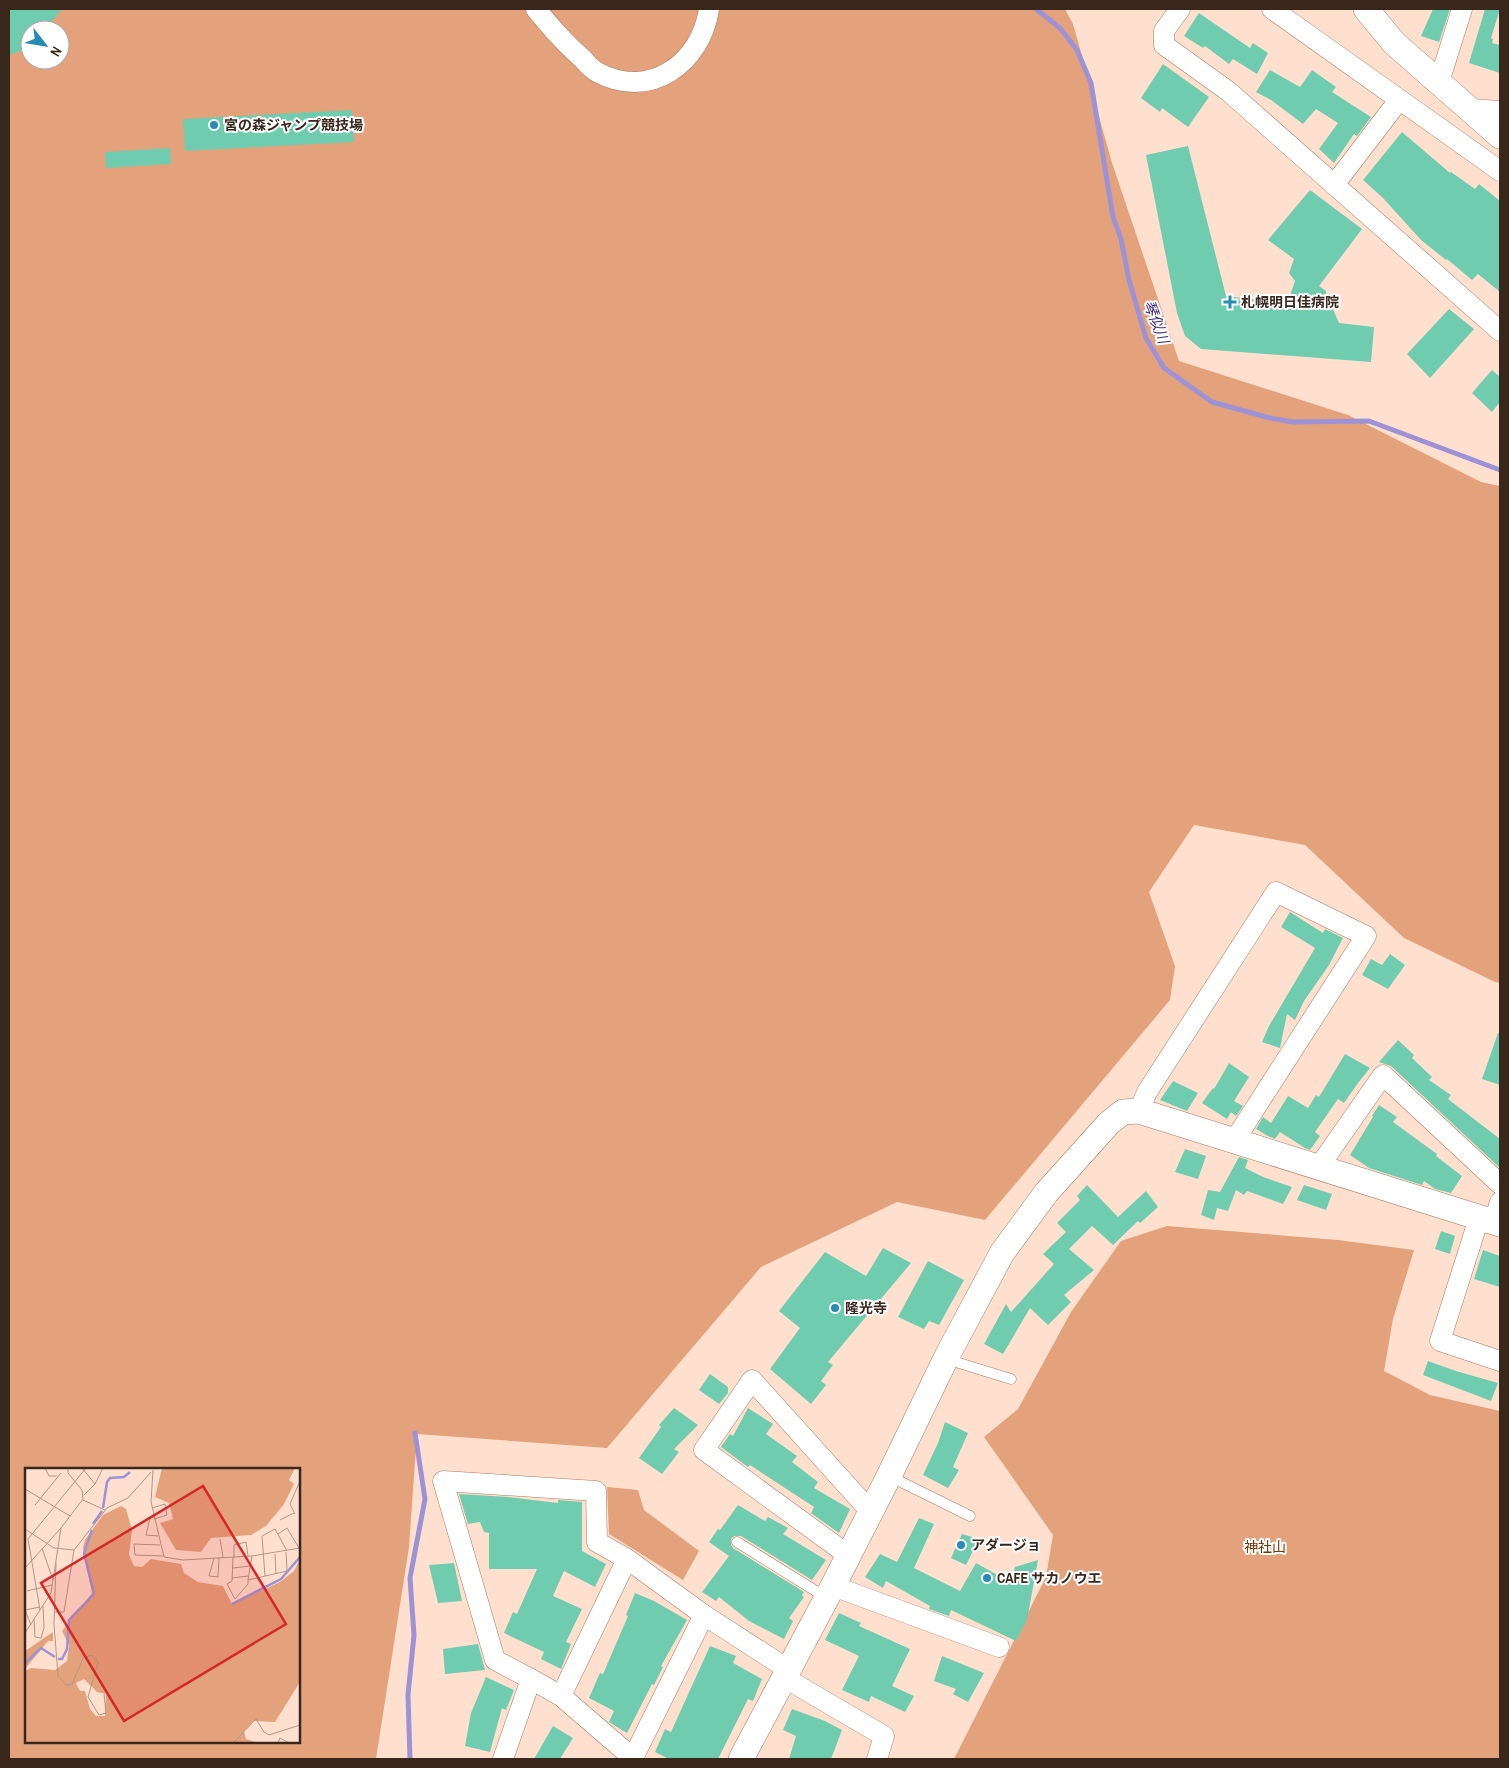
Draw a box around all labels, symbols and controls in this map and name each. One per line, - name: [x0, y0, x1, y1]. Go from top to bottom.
- north arrow: [20, 20, 70, 70]
- text: N: [46, 44, 66, 60]
- place label: 宮の森ジャンプ競技場: [224, 116, 363, 134]
- marker: 宮の森ジャンプ競技場: [208, 119, 220, 131]
- place label: 札幌明日佳病院: [1241, 293, 1339, 311]
- marker: 札幌明日佳病院: [1223, 295, 1237, 309]
- water label: 琴似川: [1139, 297, 1175, 348]
- place label: 隆光寺: [845, 1299, 887, 1317]
- marker: 隆光寺: [829, 1302, 841, 1314]
- inset map: [25, 1468, 300, 1743]
- place label: アダージョ: [971, 1536, 1041, 1554]
- park label: 神社山: [1244, 1538, 1286, 1556]
- marker: アダージョ: [955, 1539, 967, 1551]
- place label: CAFE サカノウエ: [997, 1569, 1101, 1587]
- marker: CAFE サカノウエ: [981, 1572, 993, 1584]

